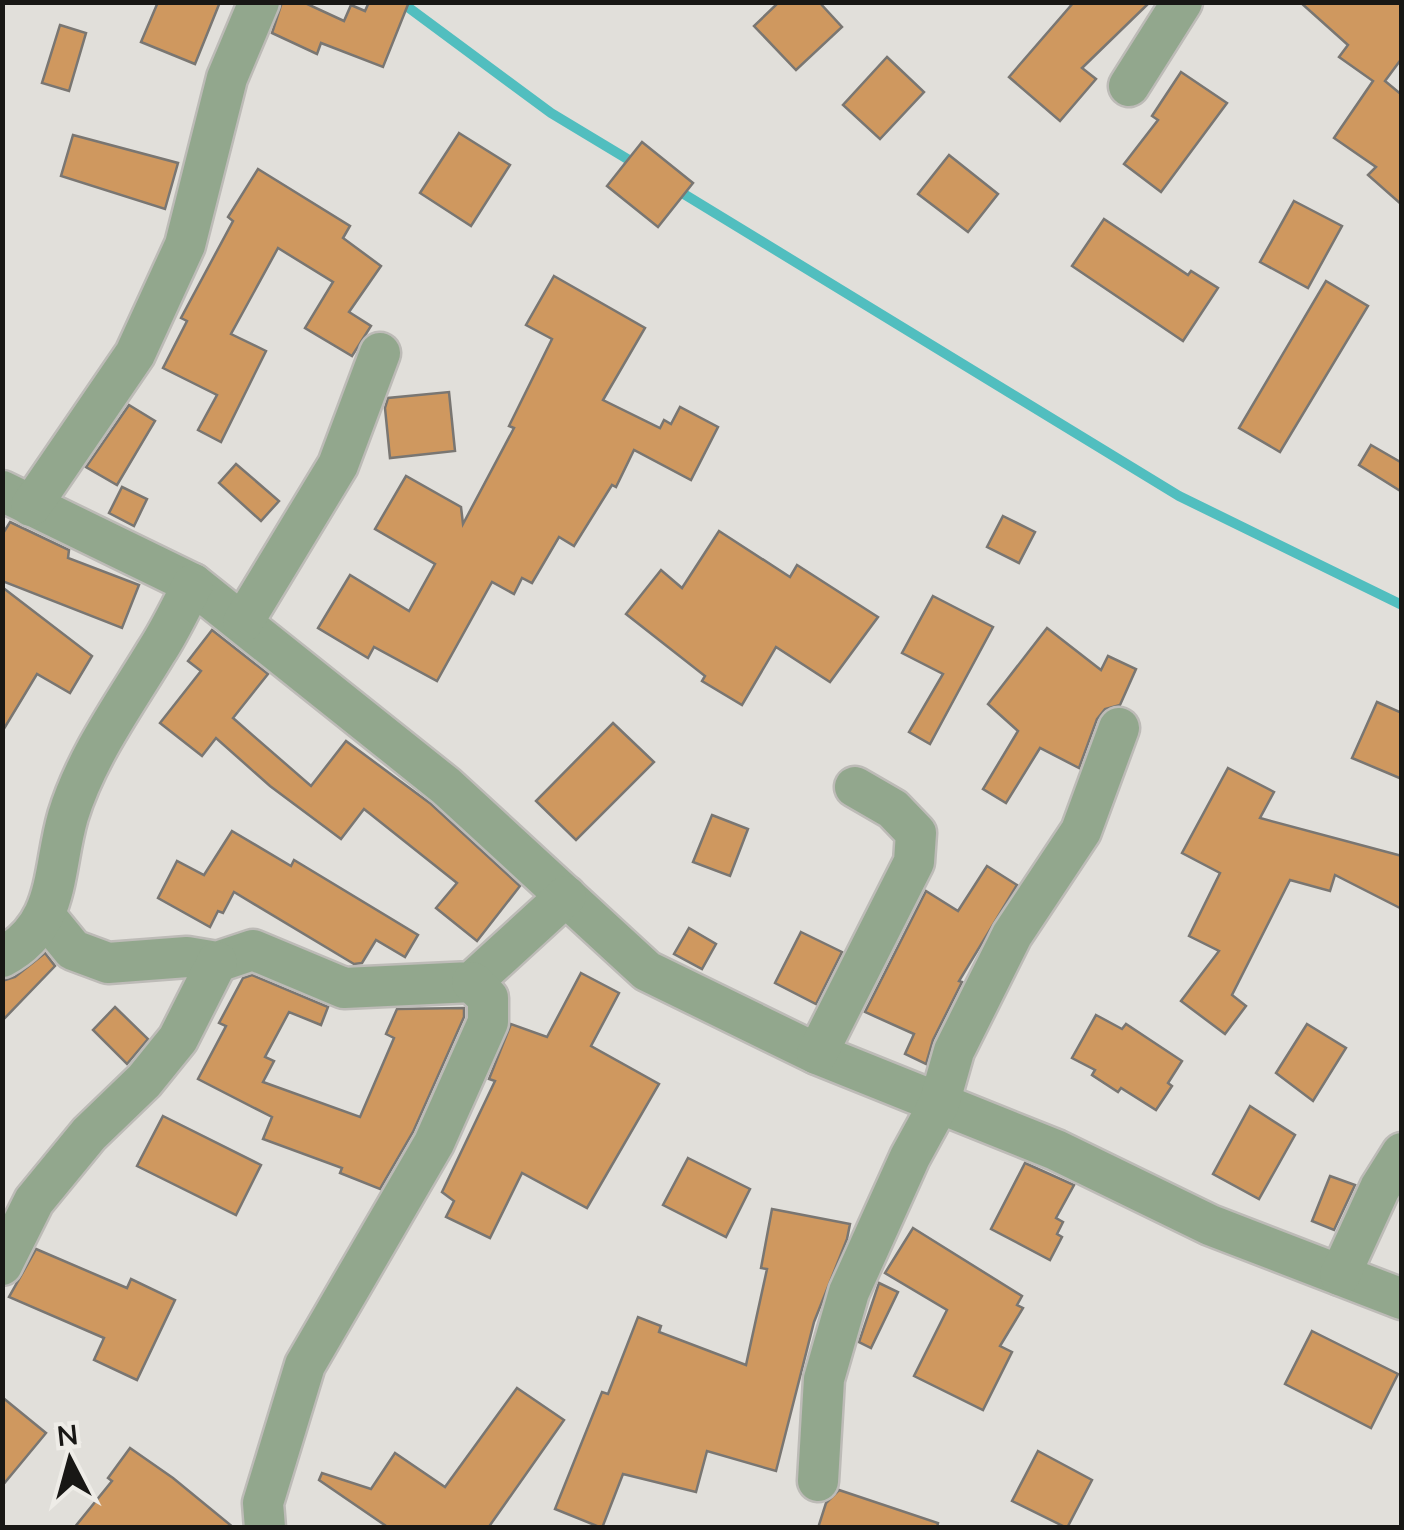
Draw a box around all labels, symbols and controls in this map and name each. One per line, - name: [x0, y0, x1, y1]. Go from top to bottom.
- north arrow: [20, 1410, 120, 1510]
- text: N: [55, 1416, 80, 1453]

